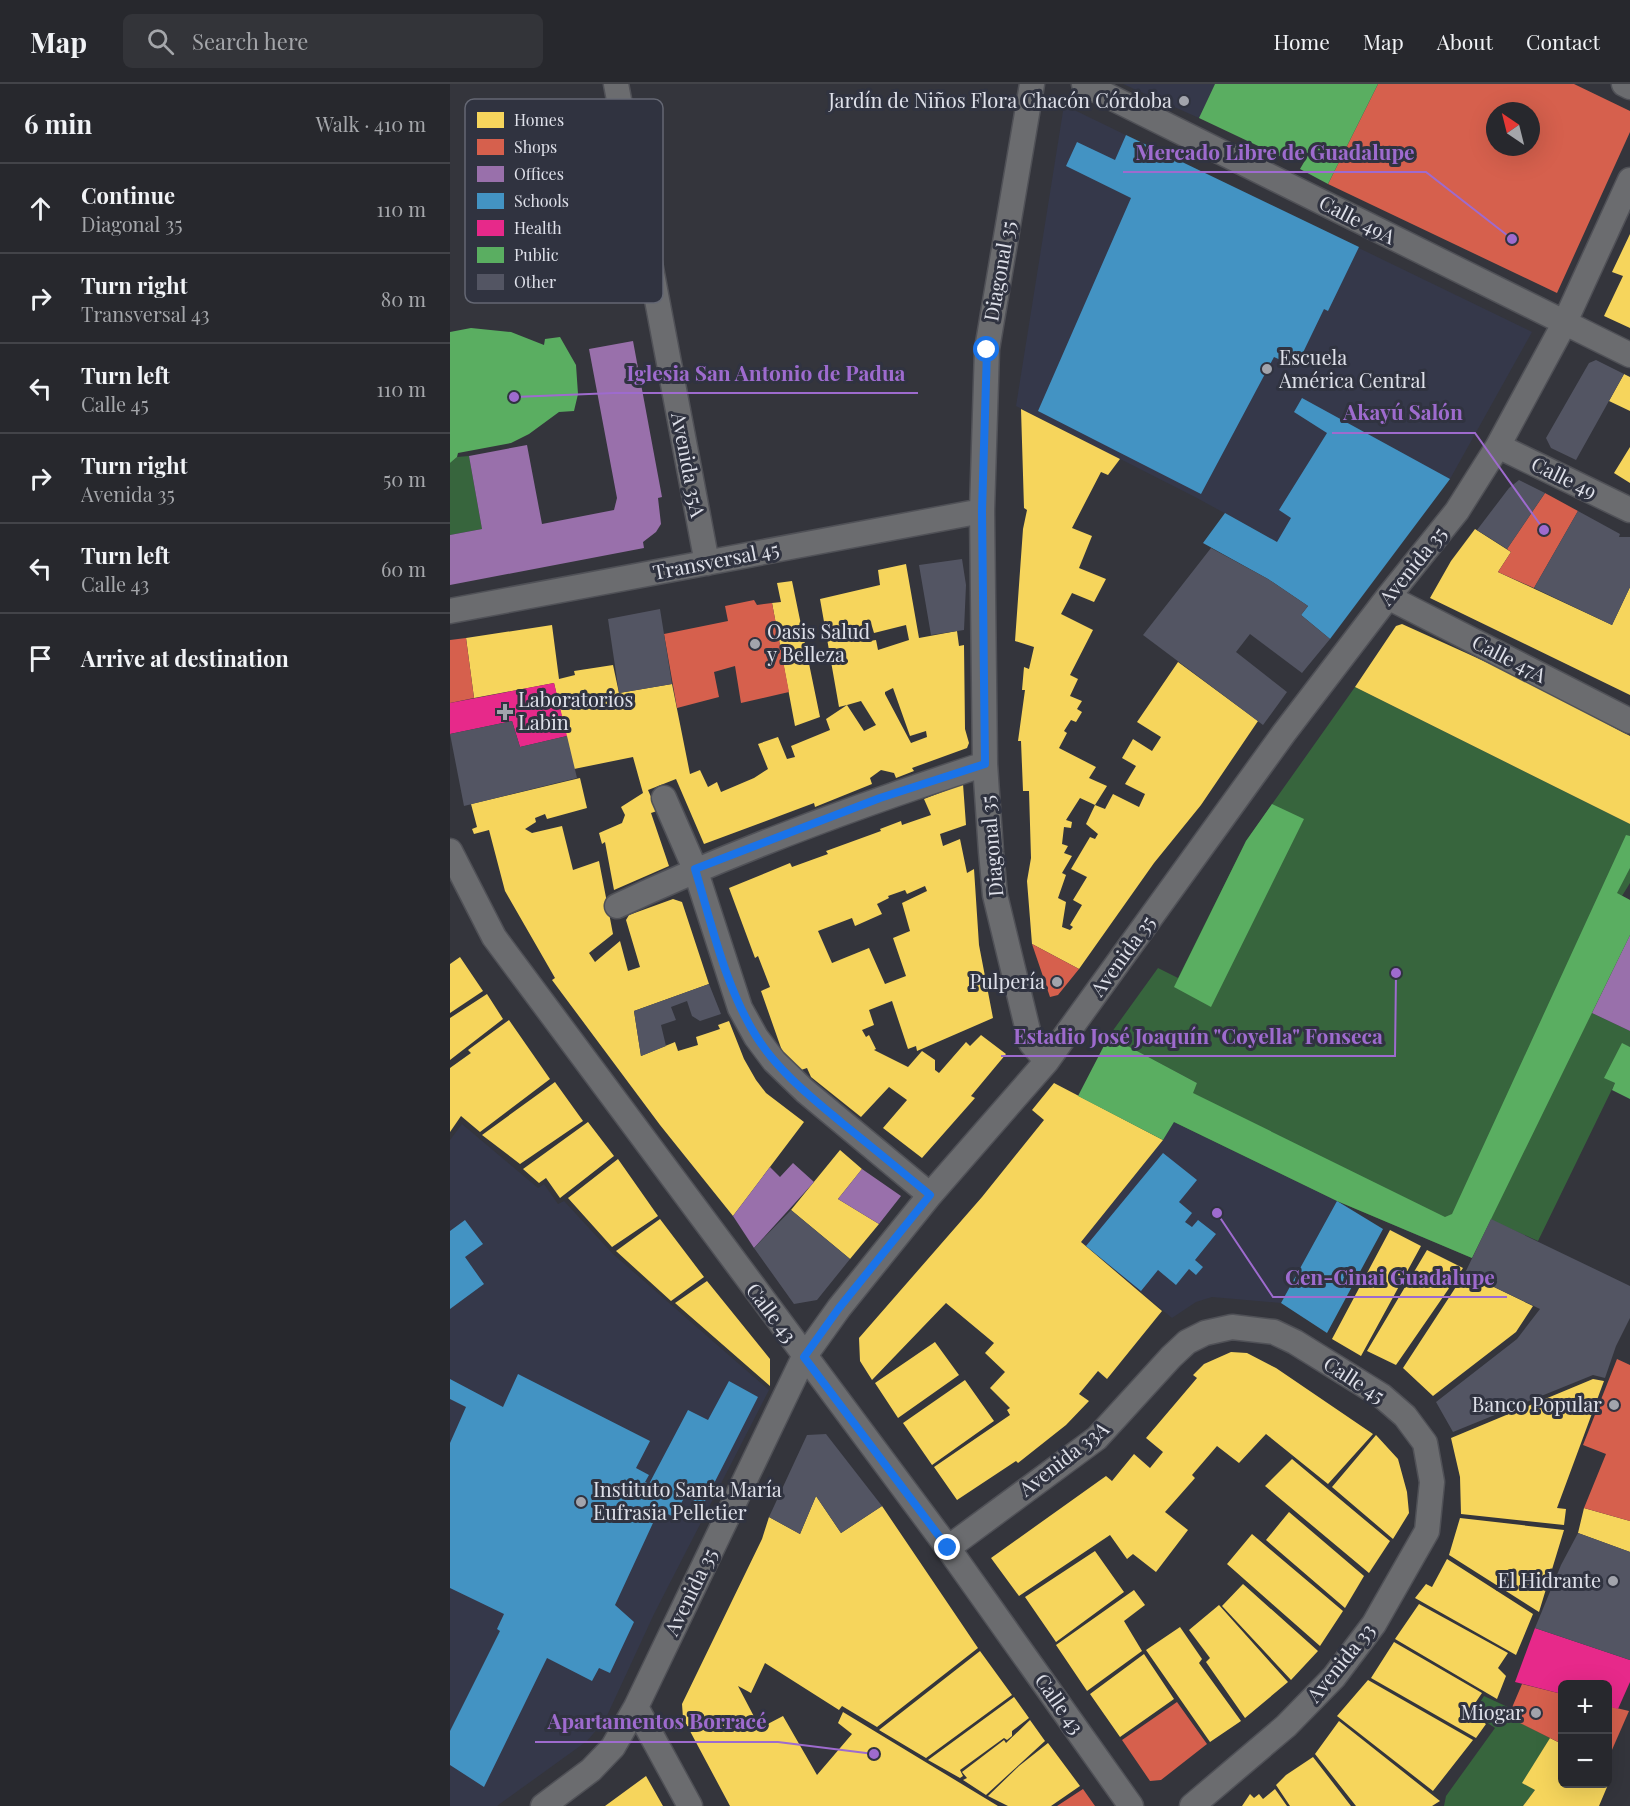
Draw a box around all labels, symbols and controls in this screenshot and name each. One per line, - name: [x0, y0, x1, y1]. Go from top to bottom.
- search box: [123, 14, 543, 68]
- text: Map: [30, 23, 87, 60]
- icon: search: [144, 25, 177, 58]
- text: Search here: [192, 26, 308, 56]
- text: Home: [1274, 27, 1330, 55]
- text: Map: [1363, 27, 1404, 55]
- text: About: [1437, 27, 1493, 55]
- text: Contact: [1526, 27, 1600, 55]
- place label: Jardín de Niños Flora Chacón Córdoba: [827, 86, 1172, 113]
- marker: Jardín de Niños Flora Chacón Córdoba: [1177, 94, 1191, 108]
- legend: [465, 99, 663, 303]
- north arrow: [1486, 102, 1540, 156]
- text: 6 min: [24, 106, 92, 141]
- text: Homes: [514, 109, 564, 130]
- text: Walk · 410 m: [316, 110, 426, 137]
- callout: Mercado Libre de Guadalupe: [1123, 133, 1426, 172]
- text: Shops: [514, 136, 557, 157]
- text: Mercado Libre de Guadalupe: [1135, 137, 1415, 165]
- text: Offices: [514, 163, 564, 184]
- text: Continue: [81, 180, 175, 210]
- street label: Calle 49A: [1315, 188, 1401, 250]
- text: Schools: [514, 190, 569, 211]
- icon: ahead: [24, 192, 57, 225]
- text: 110 m: [376, 195, 426, 222]
- text: Diagonal 35: [81, 210, 183, 237]
- text: Health: [514, 217, 562, 238]
- street label: Diagonal 35: [976, 218, 1021, 323]
- text: Public: [514, 244, 559, 265]
- text: Turn right: [81, 270, 187, 300]
- text: Other: [514, 271, 556, 292]
- icon: right: [24, 282, 57, 315]
- text: 80 m: [381, 285, 426, 312]
- text: Transversal 43: [81, 300, 209, 327]
- route start: [973, 336, 999, 362]
- place label: Escuela América Central: [1278, 343, 1426, 393]
- callout: Iglesia San Antonio de Padua: [614, 354, 918, 393]
- text: Iglesia San Antonio de Padua: [627, 358, 906, 386]
- text: Turn left: [81, 360, 170, 390]
- marker: Escuela América Central: [1260, 362, 1274, 376]
- icon: left: [24, 372, 57, 405]
- text: 110 m: [376, 375, 426, 402]
- text: Calle 45: [81, 390, 149, 417]
- callout: Akayú Salón: [1332, 394, 1475, 433]
- text: Akayú Salón: [1342, 397, 1463, 425]
- street label: Avenida 35A: [666, 409, 713, 520]
- street label: Calle 49: [1527, 449, 1602, 504]
- text: Turn right: [81, 450, 187, 480]
- icon: right: [24, 462, 57, 495]
- text: 50 m: [383, 465, 426, 492]
- text: Avenida 35: [81, 480, 175, 507]
- street label: Avenida 35: [1371, 520, 1452, 611]
- street label: Transversal 45: [650, 534, 781, 585]
- text: Turn left: [81, 540, 170, 570]
- icon: left: [24, 552, 57, 585]
- text: 60 m: [381, 555, 426, 582]
- text: Calle 43: [81, 570, 149, 597]
- place label: Oasis Salud y Belleza: [766, 617, 871, 667]
- street label: Calle 47A: [1468, 627, 1552, 688]
- marker: Oasis Salud y Belleza: [748, 637, 762, 651]
- icon: arrive: [24, 642, 57, 675]
- text: Arrive at destination: [81, 643, 289, 673]
- place label: Laboratorios Labin: [518, 685, 634, 735]
- marker: Laboratorios Labin: [496, 703, 514, 721]
- street label: Diagonal 35: [973, 794, 1008, 898]
- street label: Avenida 35: [1083, 909, 1160, 1002]
- place label: Pulpería: [970, 967, 1045, 994]
- marker: Pulpería: [1050, 975, 1064, 989]
- callout: Estadio José Joaquín "Coyella" Fonseca: [1001, 1017, 1395, 1056]
- text: Estadio José Joaquín "Coyella" Fonseca: [1013, 1021, 1383, 1049]
- callout: Cen-Cinai Guadalupe: [1273, 1258, 1507, 1297]
- text: Cen-Cinai Guadalupe: [1285, 1262, 1495, 1290]
- street label: Calle 43: [741, 1277, 803, 1347]
- street label: Calle 45: [1319, 1349, 1391, 1409]
- place label: Banco Popular: [1472, 1390, 1602, 1417]
- marker: Banco Popular: [1607, 1398, 1621, 1412]
- street label: Avenida 33A: [1012, 1414, 1114, 1502]
- place label: Instituto Santa María Eufrasia Pelletier: [593, 1475, 782, 1525]
- marker: Instituto Santa María Eufrasia Pelletier: [574, 1495, 588, 1509]
- route end: [934, 1534, 960, 1560]
- street label: Avenida 35: [657, 1543, 722, 1640]
- place label: El Hidrante: [1498, 1566, 1601, 1593]
- marker: El Hidrante: [1606, 1574, 1620, 1588]
- street label: Avenida 33: [1299, 1617, 1380, 1708]
- street label: Calle 43: [1030, 1667, 1091, 1739]
- map controls: [1558, 1680, 1612, 1788]
- button: +: [1558, 1680, 1612, 1734]
- place label: Miogar: [1461, 1698, 1524, 1725]
- callout: Apartamentos Borracé: [535, 1703, 778, 1742]
- text: Apartamentos Borracé: [546, 1706, 767, 1734]
- marker: Miogar: [1529, 1706, 1543, 1720]
- button: −: [1558, 1734, 1612, 1788]

